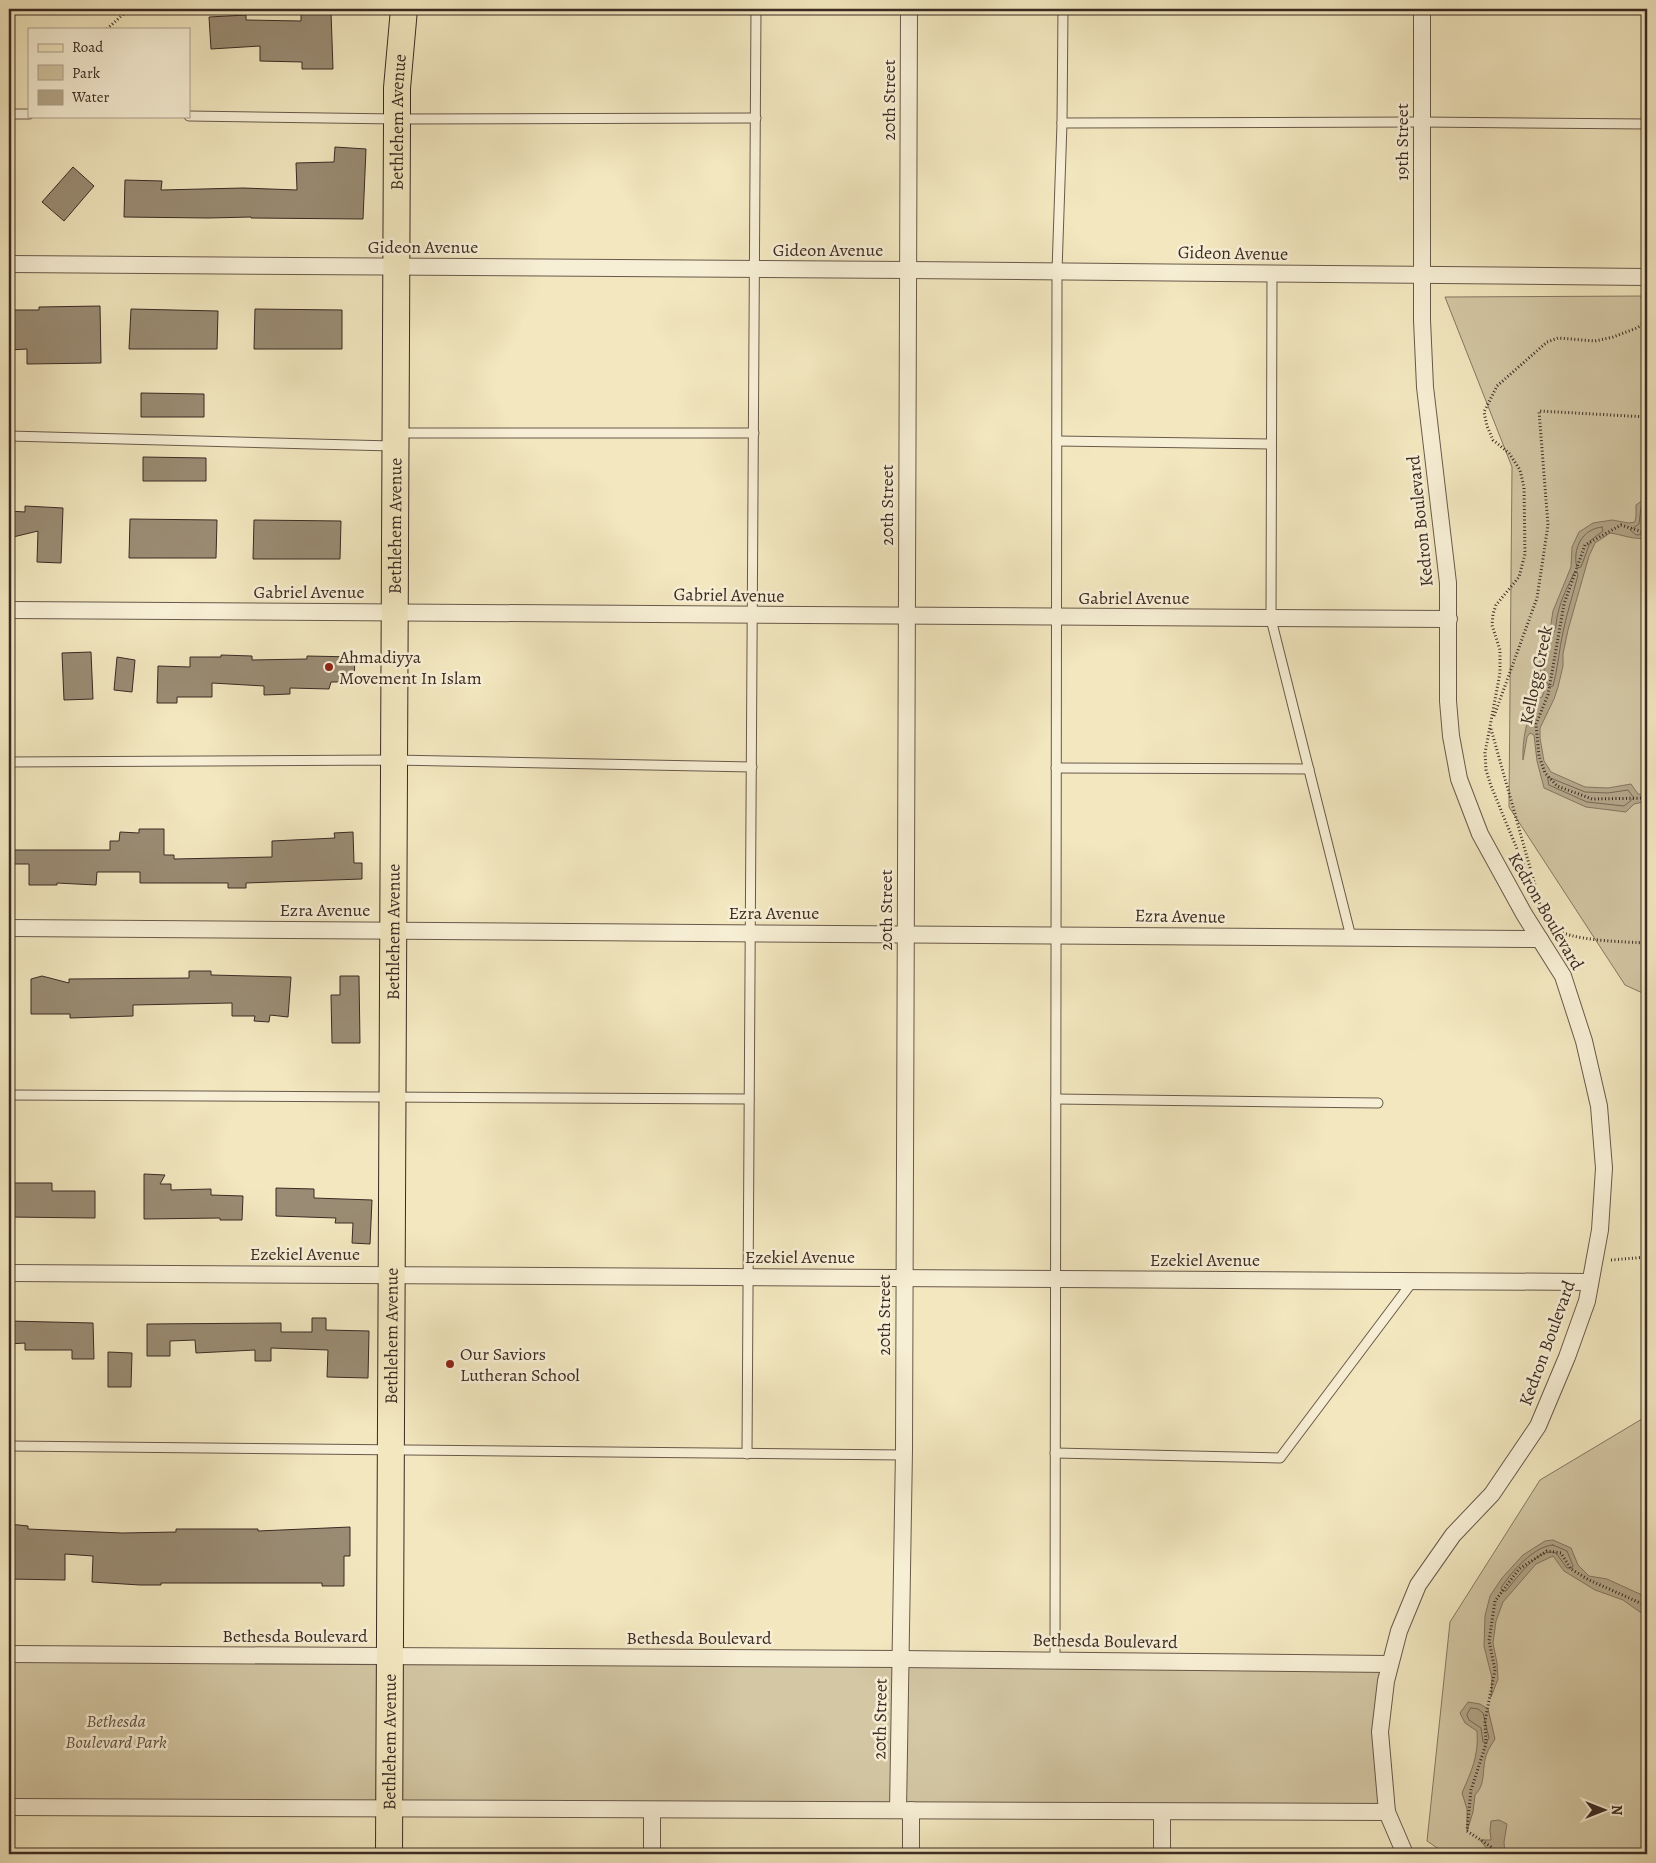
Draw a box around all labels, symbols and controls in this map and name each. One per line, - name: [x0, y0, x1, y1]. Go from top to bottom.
- legend: [28, 28, 190, 118]
- text: Road: [72, 37, 104, 57]
- street label: Bethlehem Avenue: [385, 53, 412, 190]
- street label: 20th Street: [877, 59, 901, 141]
- text: Park: [72, 63, 101, 83]
- text: Water: [71, 87, 109, 107]
- street label: 19th Street: [1390, 103, 1414, 181]
- street label: Gideon Avenue: [368, 235, 478, 259]
- street label: Gideon Avenue: [773, 238, 883, 262]
- street label: Gideon Avenue: [1178, 240, 1288, 266]
- street label: Kedron Boulevard: [1401, 454, 1439, 588]
- street label: Bethlehem Avenue: [383, 458, 407, 594]
- street label: 20th Street: [875, 464, 899, 546]
- street label: Gabriel Avenue: [254, 580, 364, 604]
- street label: Gabriel Avenue: [673, 582, 785, 608]
- street label: Gabriel Avenue: [1079, 586, 1189, 610]
- street label: Kellogg Creek: [1514, 623, 1558, 727]
- place label: Ahmadiyya Movement In Islam: [338, 645, 482, 690]
- marker: Ahmadiyya Movement In Islam: [323, 661, 335, 673]
- street label: Kedron Boulevard: [1503, 848, 1590, 974]
- street label: Bethlehem Avenue: [381, 864, 406, 1000]
- street label: 20th Street: [874, 869, 898, 951]
- street label: Ezra Avenue: [280, 898, 370, 922]
- street label: Ezra Avenue: [729, 901, 819, 925]
- street label: Ezra Avenue: [1134, 903, 1226, 929]
- street label: Ezekiel Avenue: [250, 1242, 360, 1266]
- street label: Ezekiel Avenue: [745, 1245, 855, 1269]
- street label: Ezekiel Avenue: [1150, 1248, 1260, 1272]
- street label: Bethlehem Avenue: [379, 1268, 404, 1404]
- street label: 20th Street: [872, 1274, 896, 1356]
- street label: Kedron Boulevard: [1513, 1277, 1581, 1409]
- place label: Our Saviors Lutheran School: [460, 1342, 580, 1387]
- marker: Our Saviors Lutheran School: [444, 1358, 456, 1370]
- street label: Bethesda Boulevard: [222, 1624, 368, 1648]
- street label: Bethesda Boulevard: [626, 1626, 772, 1650]
- street label: Bethesda Boulevard: [1032, 1628, 1178, 1654]
- street label: Bethlehem Avenue: [377, 1674, 402, 1810]
- street label: 20th Street: [867, 1678, 893, 1760]
- park label: Bethesda Boulevard Park: [65, 1709, 167, 1754]
- north arrow: [1578, 1786, 1628, 1836]
- text: N: [1607, 1805, 1626, 1815]

